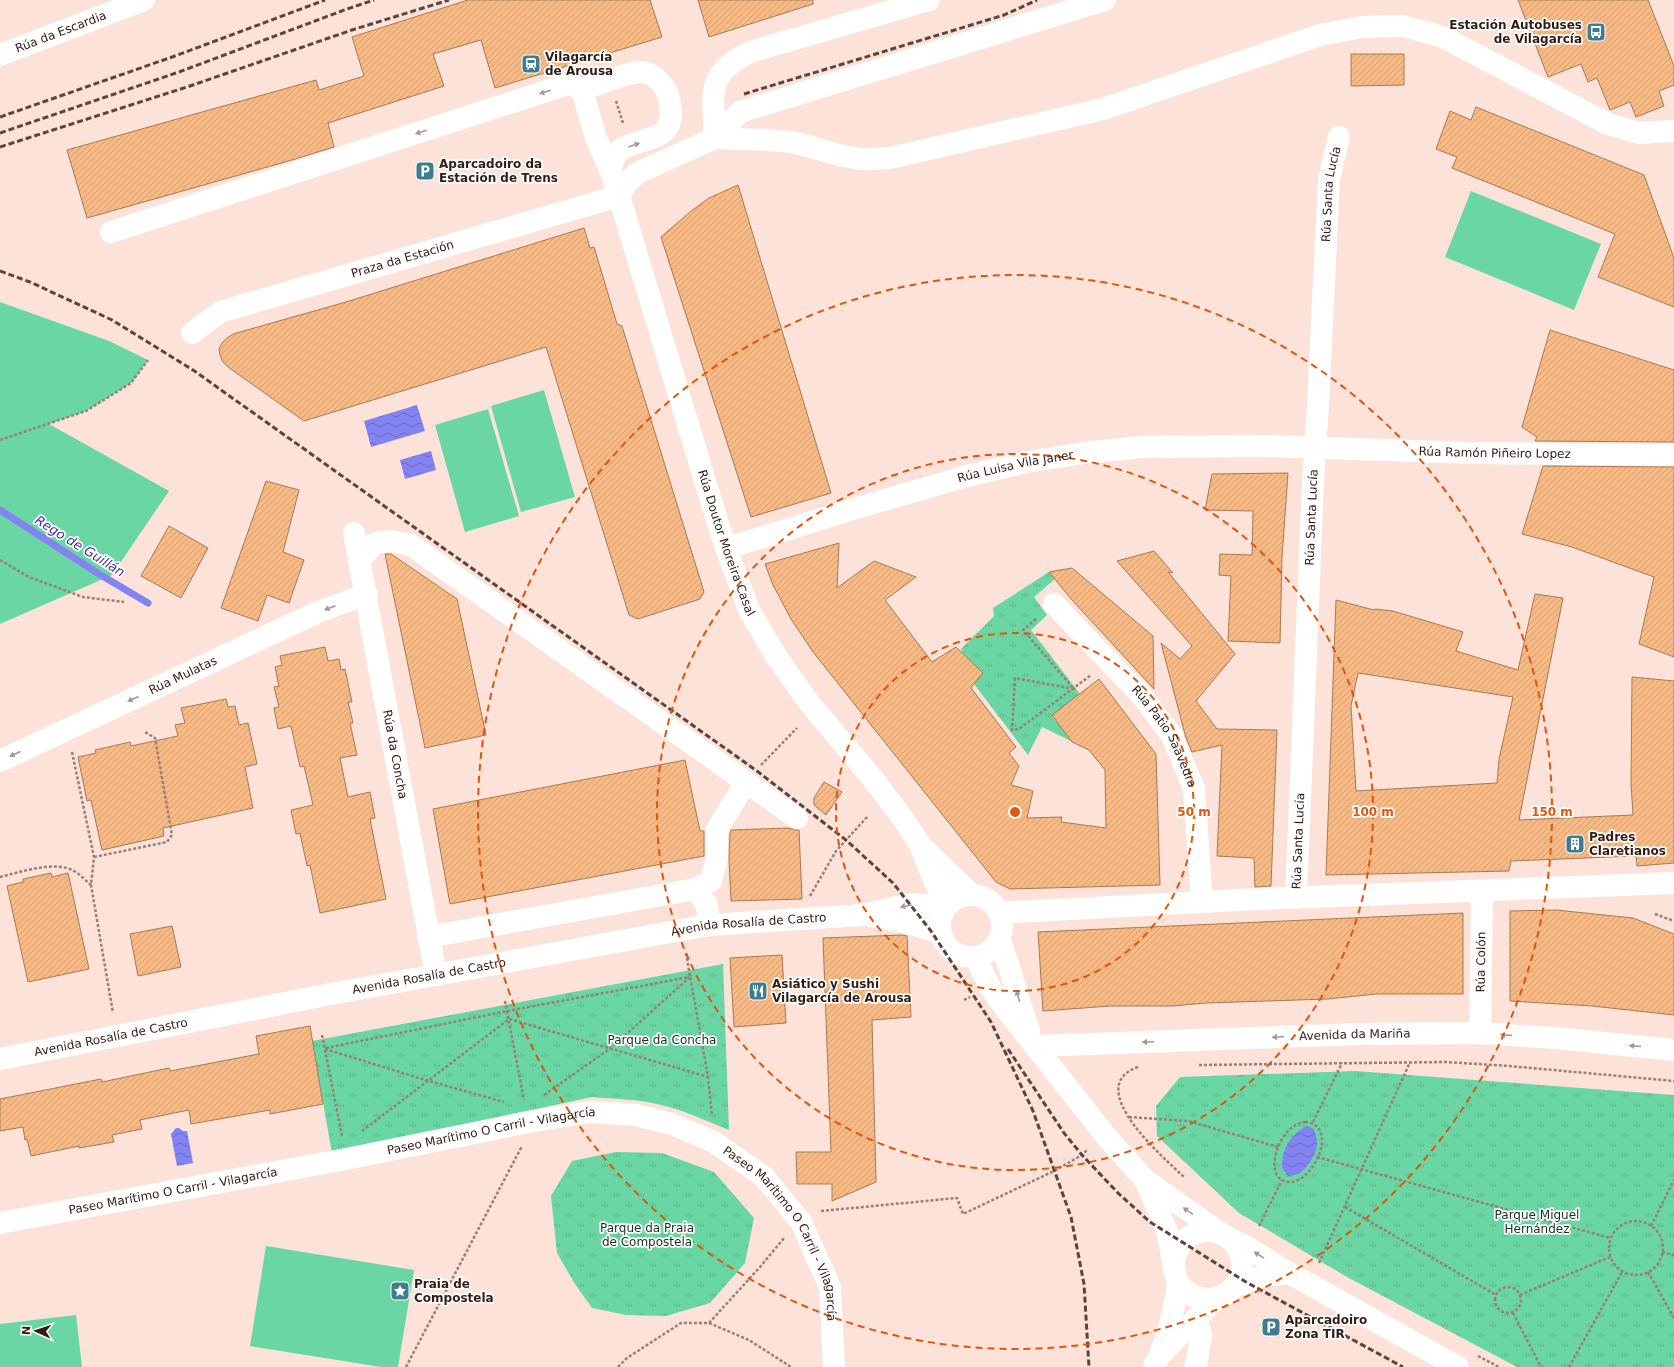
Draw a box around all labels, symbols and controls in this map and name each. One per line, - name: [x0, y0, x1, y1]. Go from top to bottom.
- street label: Rúa da Escardia: [13, 8, 108, 56]
- place label: Estación Autobuses de Vilagarcía: [1449, 18, 1582, 46]
- bus stop icon: Estación Autobuses de Vilagarcía: [1585, 21, 1607, 43]
- place label: Vilagarcía de Arousa: [545, 50, 613, 78]
- station icon: Vilagarcía de Arousa: [520, 53, 542, 75]
- one-way arrow: [538, 89, 550, 95]
- one-way arrow: [415, 129, 427, 135]
- one-way arrow: [628, 142, 640, 148]
- street label: Rúa Santa Lucía: [1319, 145, 1344, 242]
- place label: Aparcadoiro da Estación de Trens: [439, 157, 558, 185]
- parking icon: Aparcadoiro da Estación de Trens: [414, 160, 436, 182]
- street label: Praza da Estación: [349, 237, 456, 281]
- street label: Rúa Ramón Piñeiro Lopez: [1418, 444, 1571, 461]
- street label: Rúa Luisa Vila Janer: [956, 448, 1075, 485]
- street label: Rúa Doutor Moreira Casal: [695, 468, 758, 619]
- street label: Rúa Santa Lucía: [1303, 469, 1321, 566]
- water label: Rego de Guillán: [32, 512, 128, 580]
- one-way arrow: [324, 605, 336, 611]
- street label: Rúa Mulatas: [147, 653, 219, 697]
- street label: Rúa Patio Saavedra: [1129, 683, 1200, 790]
- one-way arrow: [127, 696, 139, 702]
- street label: Rúa da Concha: [380, 709, 410, 800]
- one-way arrow: [10, 751, 21, 757]
- street label: Rúa Santa Lucía: [1289, 793, 1307, 890]
- centre of rings: [1008, 805, 1022, 819]
- text: 50 m: [1177, 805, 1211, 819]
- text: 100 m: [1352, 805, 1394, 819]
- text: 150 m: [1531, 805, 1573, 819]
- place label: Padres Claretianos: [1589, 830, 1666, 858]
- building icon: Padres Claretianos: [1564, 833, 1586, 855]
- one-way arrow: [900, 903, 912, 909]
- street label: Avenida Rosalía de Castro: [670, 910, 827, 939]
- street label: Rúa Colón: [1474, 932, 1488, 992]
- street label: Avenida Rosalía de Castro: [351, 955, 507, 997]
- place label: Asiático y Sushi Vilagarcía de Arousa: [772, 977, 912, 1005]
- restaurant icon: Asiático y Sushi Vilagarcía de Arousa: [747, 980, 769, 1002]
- one-way arrow: [1014, 990, 1020, 1003]
- street label: Avenida Rosalía de Castro: [33, 1015, 189, 1059]
- street label: Avenida da Mariña: [1299, 1027, 1411, 1043]
- one-way arrow: [1500, 1031, 1512, 1038]
- park label: Parque da Concha: [608, 1033, 716, 1047]
- one-way arrow: [1272, 1034, 1284, 1041]
- one-way arrow: [1142, 1039, 1154, 1046]
- one-way arrow: [1629, 1043, 1641, 1049]
- street label: Paseo Marítimo O Carril - Vilagarcía: [386, 1105, 596, 1157]
- street label: Paseo Marítimo O Carril - Vilagarcía: [720, 1143, 839, 1322]
- street label: Paseo Marítimo O Carril - Vilagarcía: [67, 1165, 279, 1217]
- one-way arrow: [1183, 1207, 1194, 1215]
- park label: Parque Miguel Hernández: [1495, 1208, 1579, 1236]
- park label: Parque da Praia de Compostela: [600, 1221, 694, 1249]
- one-way arrow: [1254, 1251, 1264, 1259]
- place label: Praia de Compostela: [414, 1277, 494, 1305]
- place icon: Praia de Compostela: [389, 1280, 411, 1302]
- north arrow: [16, 1311, 56, 1351]
- place label: Aparcadoiro Zona TIR: [1285, 1313, 1367, 1341]
- parking icon: Aparcadoiro Zona TIR: [1260, 1316, 1282, 1338]
- text: N: [20, 1326, 33, 1335]

